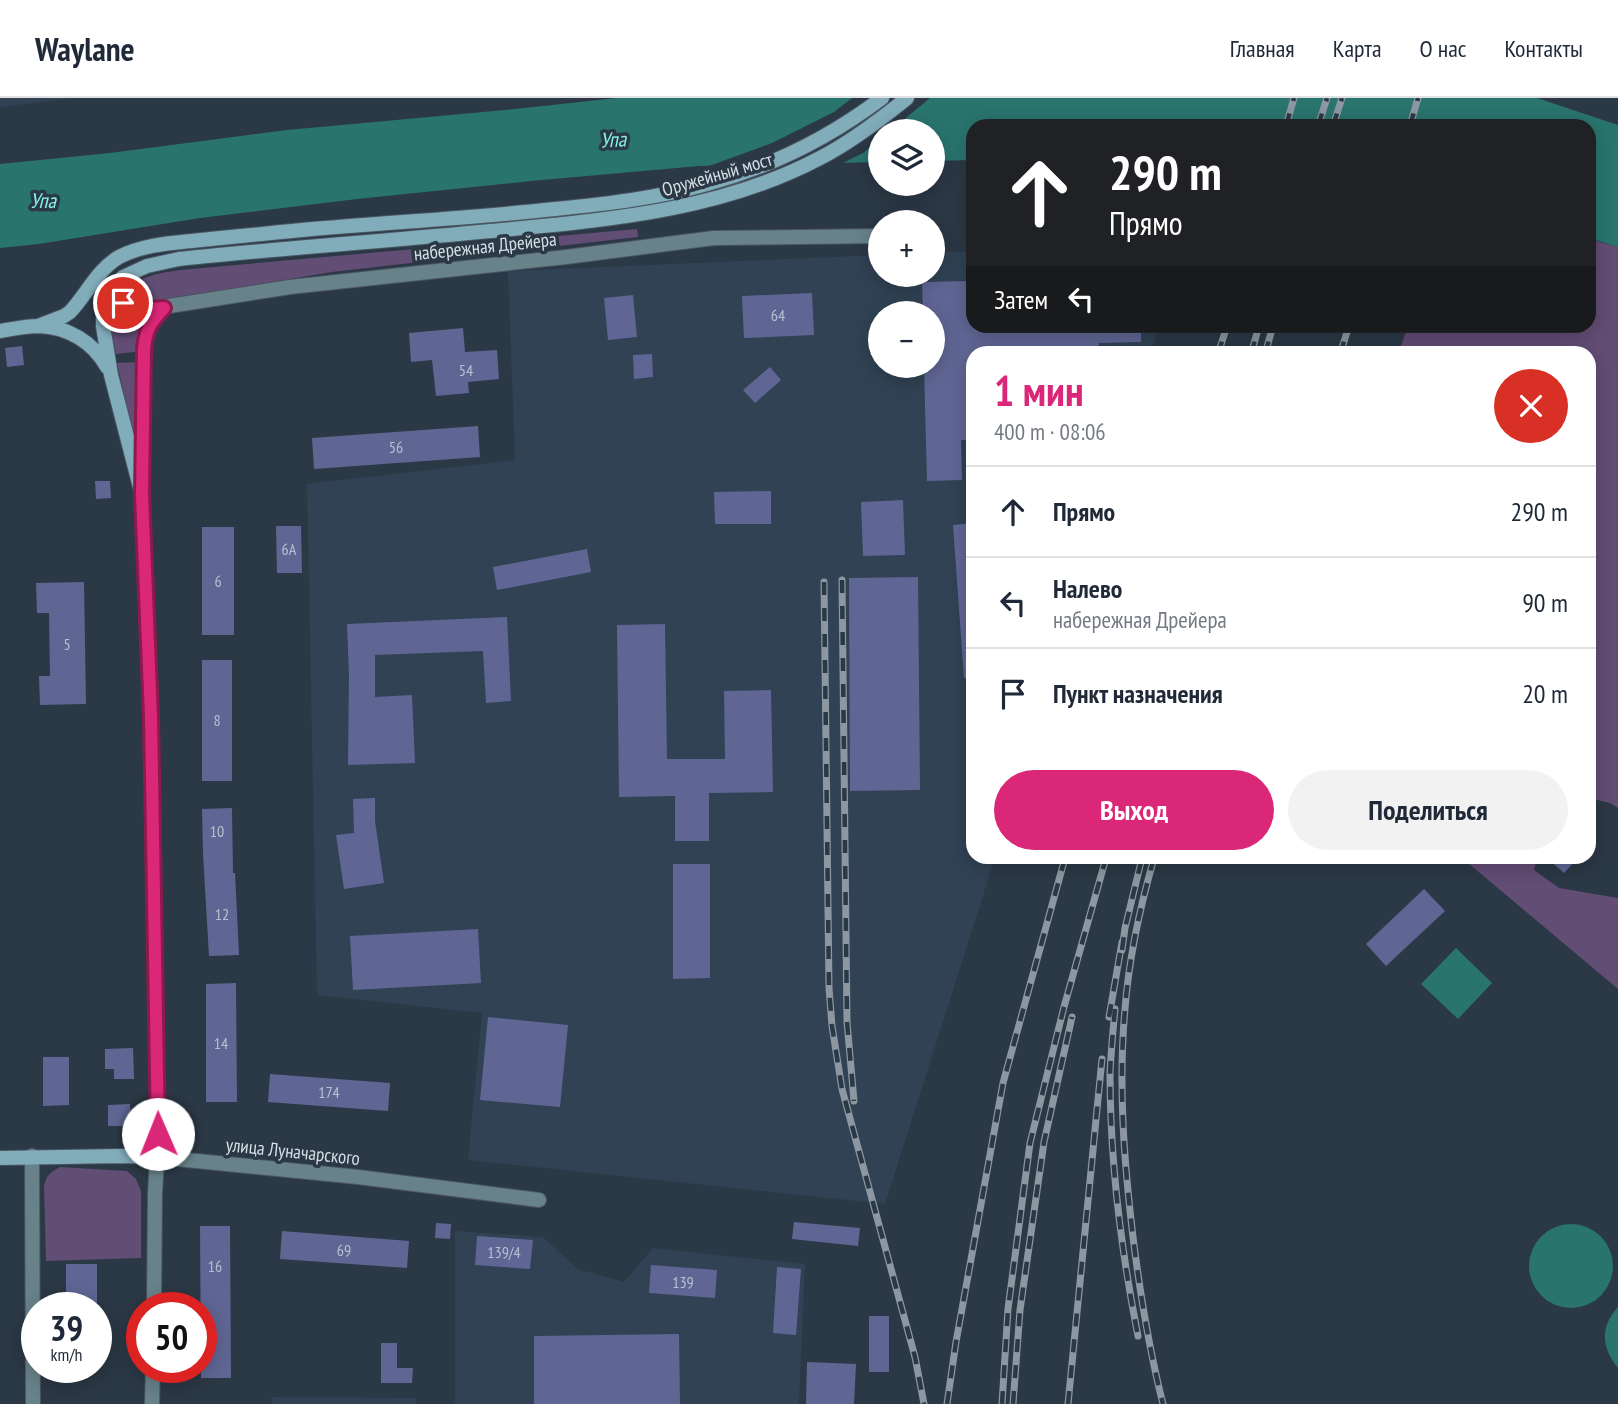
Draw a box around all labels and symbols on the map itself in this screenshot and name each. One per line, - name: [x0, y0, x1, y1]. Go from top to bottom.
- water label: Упа: [599, 125, 628, 154]
- street label: Оружейный мост: [659, 147, 776, 201]
- water label: Упа: [30, 187, 58, 214]
- street label: набережная Дрейера: [412, 227, 558, 265]
- pin: [93, 273, 153, 333]
- house number: 64: [771, 305, 785, 325]
- house number: 54: [459, 360, 473, 380]
- house number: 56: [389, 437, 403, 457]
- house number: 6А: [282, 539, 297, 559]
- house number: 6: [214, 571, 222, 591]
- house number: 5: [63, 634, 71, 654]
- house number: 8: [213, 710, 221, 730]
- house number: 10: [210, 821, 224, 841]
- house number: 12: [215, 904, 229, 924]
- house number: 14: [214, 1033, 228, 1053]
- house number: 174: [318, 1082, 340, 1102]
- position arrow: [121, 1097, 195, 1171]
- street label: улица Луначарского: [225, 1132, 361, 1170]
- house number: 69: [337, 1240, 351, 1260]
- house number: 139/4: [487, 1242, 521, 1262]
- house number: 16: [208, 1256, 222, 1276]
- house number: 139: [672, 1272, 694, 1292]
- speed limit sign: 50: [126, 1292, 217, 1383]

